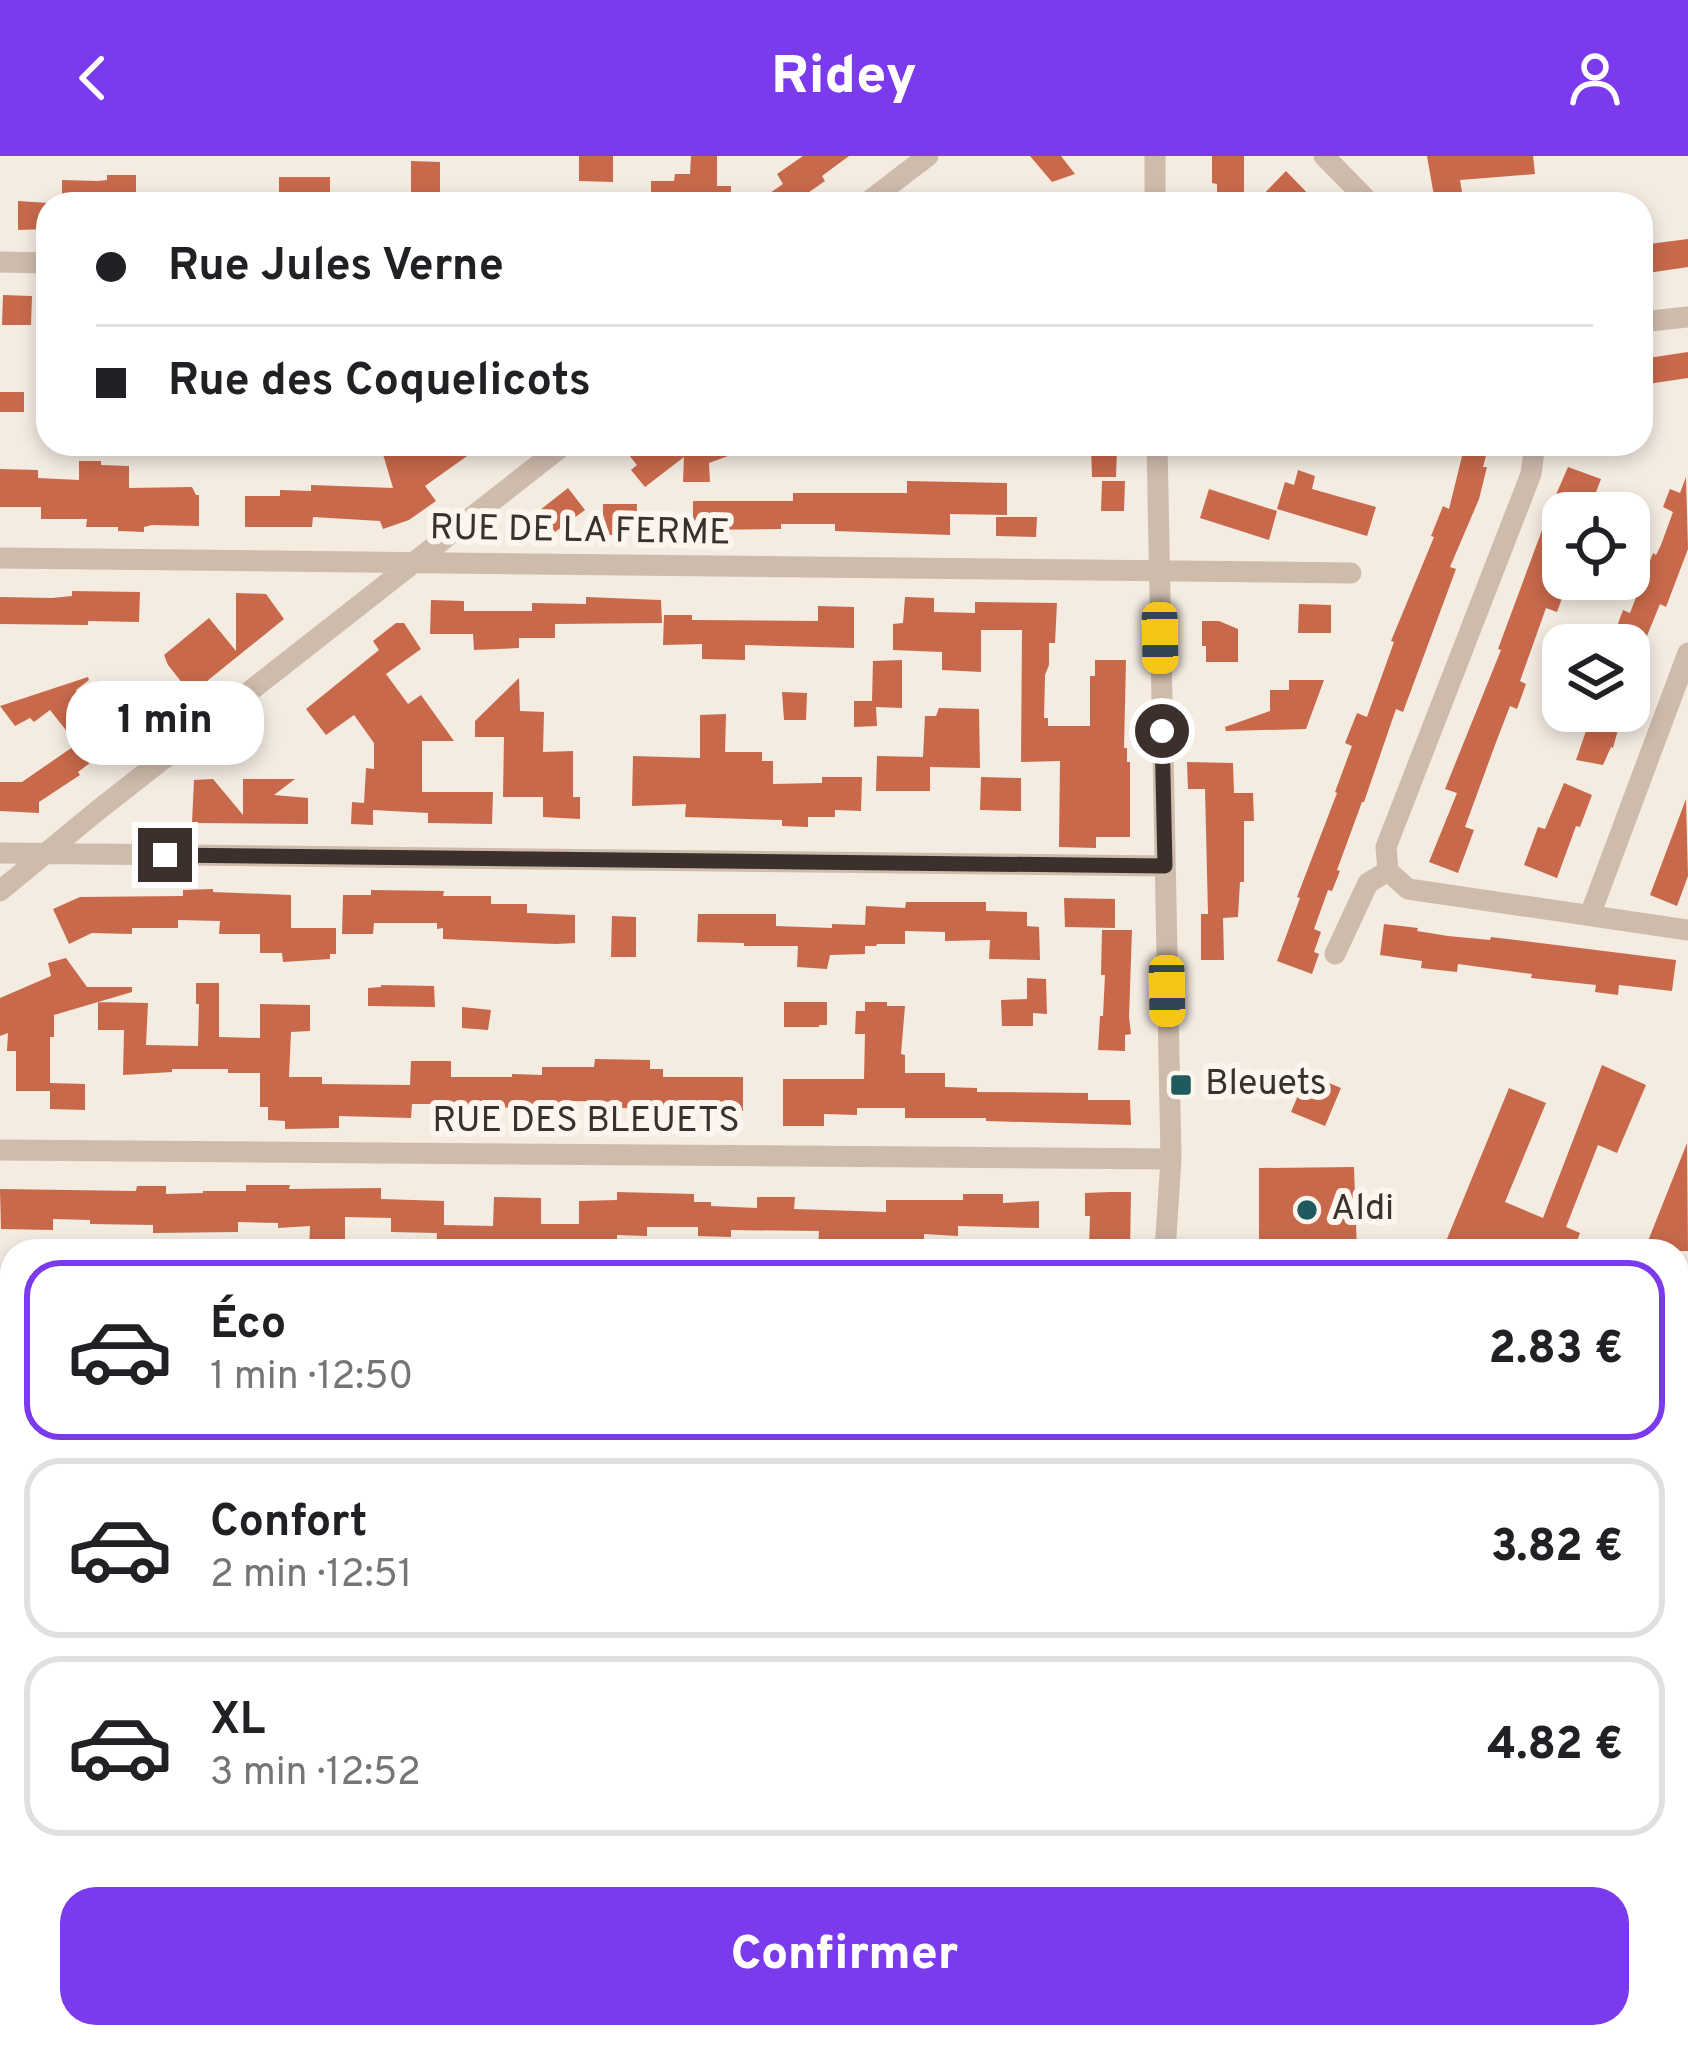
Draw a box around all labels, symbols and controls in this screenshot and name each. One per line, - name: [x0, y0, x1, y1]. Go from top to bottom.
- text: Ridey: [771, 44, 917, 113]
- icon: back: [60, 45, 126, 111]
- icon: person: [1562, 45, 1628, 111]
- text: Rue Jules Verne: [168, 239, 504, 296]
- text: Rue des Coquelicots: [168, 354, 591, 411]
- map controls: [1542, 492, 1650, 732]
- button: locate: [1542, 492, 1650, 600]
- street label: RUE DE LA FERME: [429, 506, 731, 558]
- car: [1141, 602, 1179, 674]
- button: layers: [1542, 624, 1650, 732]
- callout: 1 min: [66, 681, 264, 765]
- text: 1 min: [117, 698, 213, 747]
- route start: [1135, 704, 1189, 758]
- route end: [138, 828, 192, 882]
- car: [1148, 955, 1186, 1027]
- place label: Bleuets: [1205, 1062, 1327, 1108]
- marker: Bleuets: [1168, 1072, 1194, 1098]
- street label: RUE DES BLEUETS: [432, 1099, 740, 1145]
- place label: Aldi: [1331, 1187, 1394, 1233]
- marker: Aldi: [1294, 1197, 1320, 1223]
- icon: car: [66, 1296, 174, 1404]
- text: Éco: [210, 1297, 286, 1354]
- text: 2.83 €: [1488, 1322, 1623, 1379]
- text: 1 min · 12:50: [210, 1354, 413, 1403]
- icon: car: [66, 1494, 174, 1602]
- text: Confort: [210, 1495, 367, 1552]
- text: 3.82 €: [1491, 1520, 1623, 1577]
- text: 2 min · 12:51: [210, 1552, 412, 1601]
- icon: car: [66, 1692, 174, 1800]
- text: XL: [210, 1693, 265, 1750]
- text: 4.82 €: [1487, 1718, 1623, 1775]
- text: 3 min · 12:52: [210, 1750, 421, 1799]
- button: Confirmer: [60, 1887, 1629, 2025]

